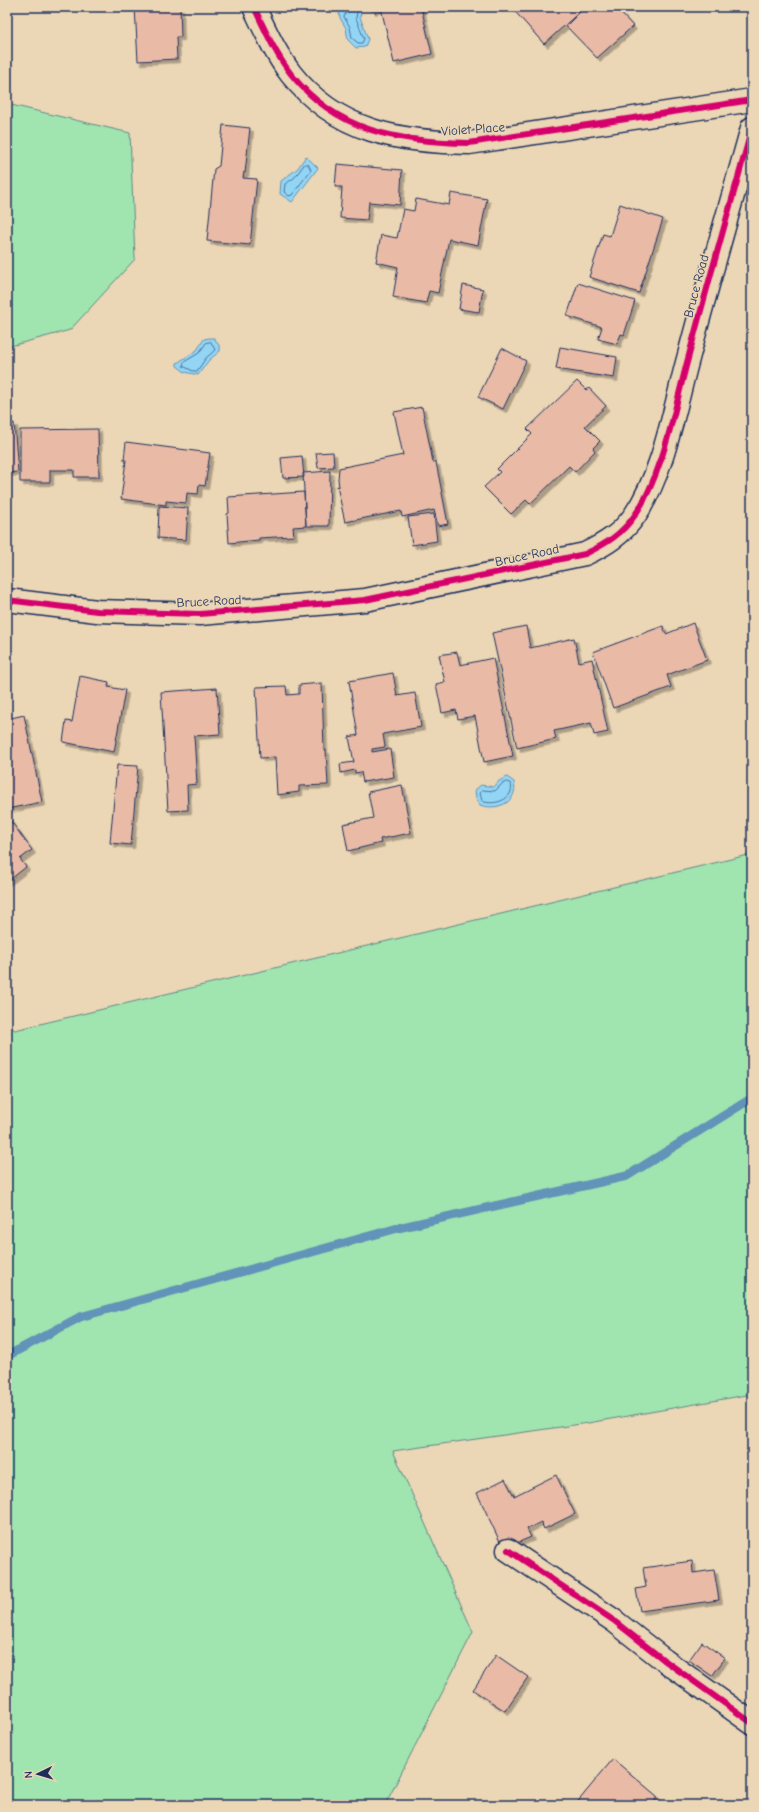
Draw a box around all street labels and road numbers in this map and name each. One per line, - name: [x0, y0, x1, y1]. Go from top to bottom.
- street label: Violet Place: [441, 119, 506, 139]
- street label: Bruce Road: [680, 253, 712, 319]
- street label: Bruce Road: [494, 541, 560, 569]
- street label: Bruce Road: [176, 592, 242, 610]

